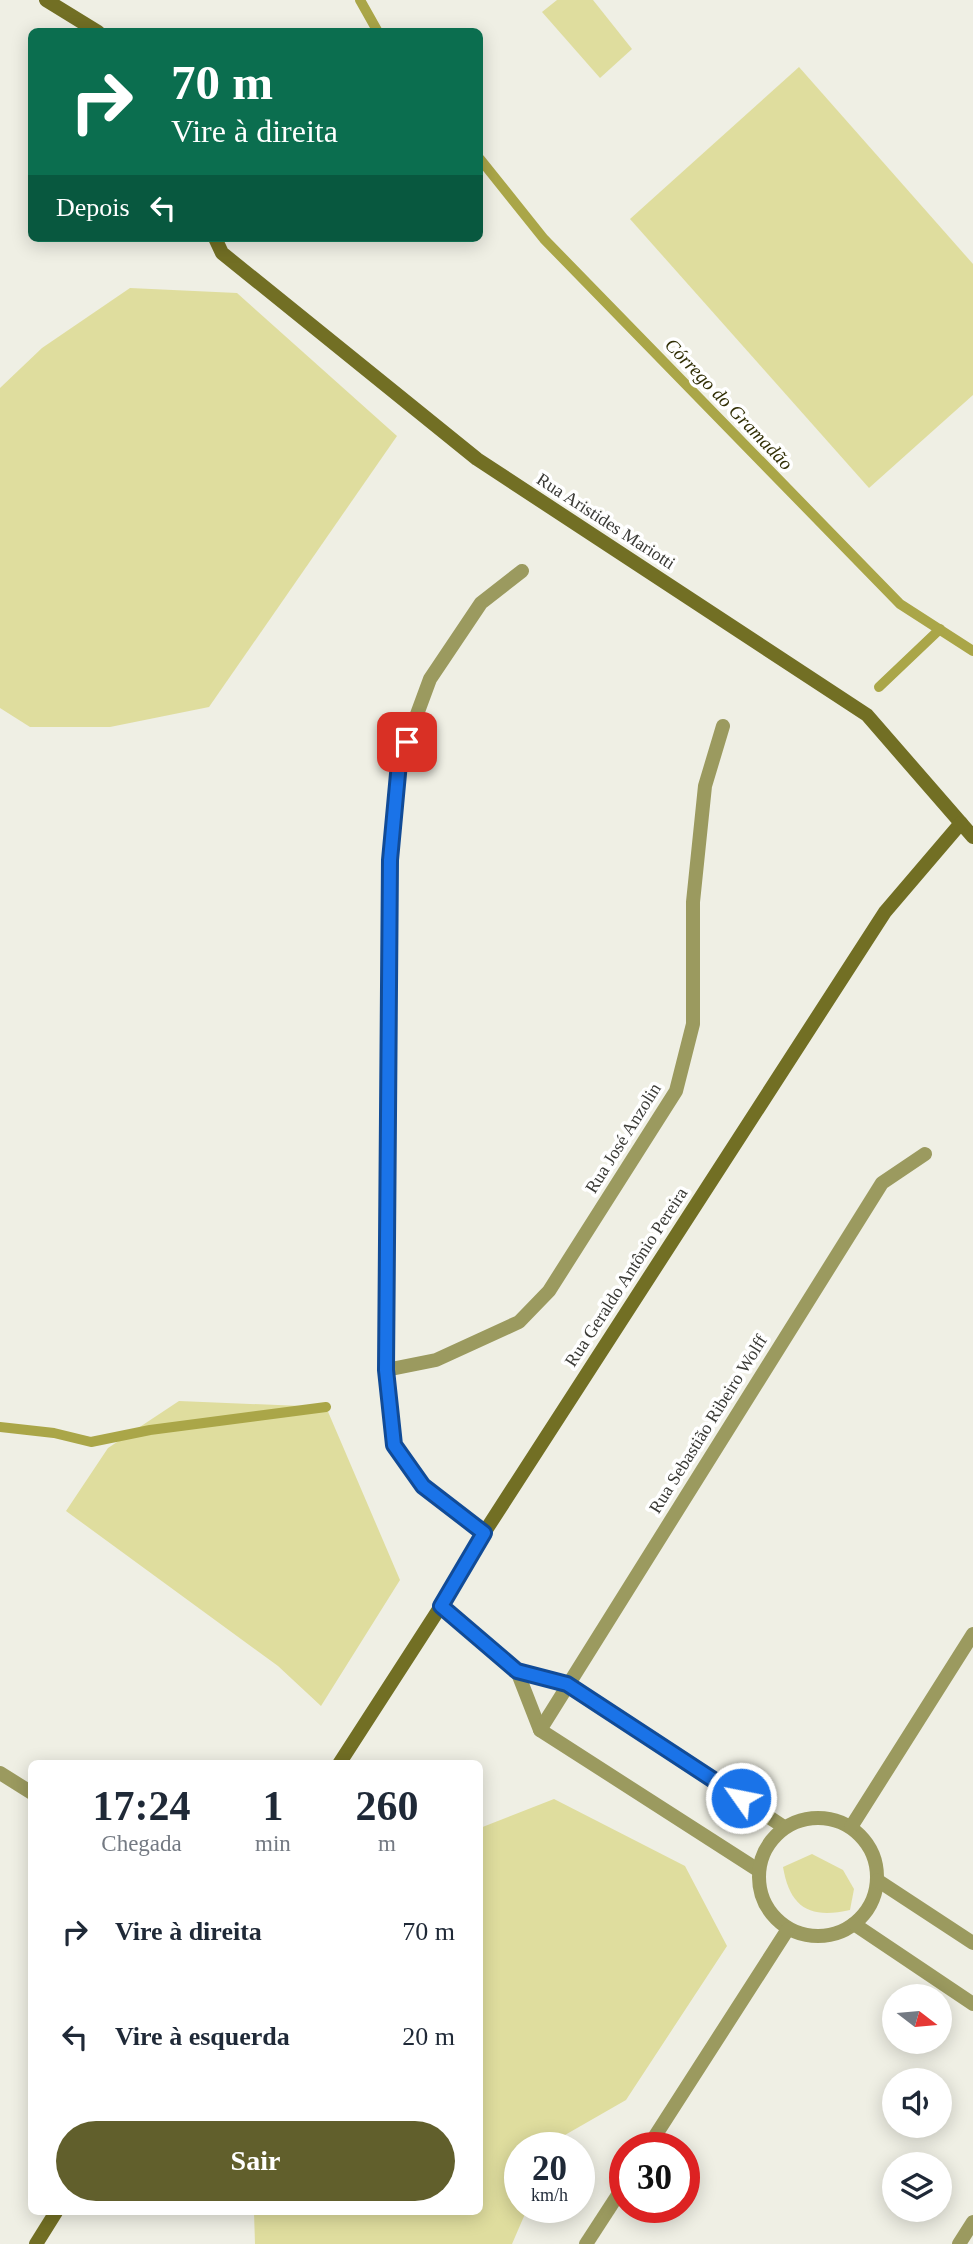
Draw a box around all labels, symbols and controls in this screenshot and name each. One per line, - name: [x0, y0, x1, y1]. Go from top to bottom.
- text: 70 m: [171, 55, 273, 110]
- icon: right: [56, 56, 147, 147]
- text: Vire à direita: [171, 113, 338, 149]
- icon: left: [144, 189, 182, 227]
- text: Depois: [56, 193, 130, 222]
- water label: Córrego do Gramadão: [661, 334, 797, 474]
- street label: Rua Aristides Mariotti: [533, 469, 679, 573]
- pin: [377, 712, 437, 772]
- icon: arrive: [388, 723, 426, 761]
- street label: Rua José Anzolin: [581, 1079, 665, 1197]
- street label: Rua Geraldo Antônio Pereira: [561, 1184, 691, 1370]
- street label: Rua Sebastião Ribeiro Wolff: [645, 1331, 771, 1517]
- position arrow: [704, 1761, 778, 1835]
- text: 17:24: [93, 1783, 191, 1829]
- text: 1: [262, 1783, 283, 1829]
- text: 260: [355, 1783, 418, 1829]
- text: Chegada: [101, 1831, 182, 1856]
- text: min: [255, 1831, 291, 1856]
- text: m: [378, 1831, 396, 1856]
- icon: right: [56, 1913, 94, 1951]
- text: Vire à direita: [115, 1917, 262, 1946]
- text: 70 m: [402, 1917, 455, 1946]
- north arrow: [882, 1984, 952, 2054]
- map controls: [882, 1984, 952, 2222]
- icon: left: [56, 2018, 94, 2056]
- text: Vire à esquerda: [115, 2022, 290, 2051]
- text: 20 m: [402, 2022, 455, 2051]
- button: sound: [882, 2068, 952, 2138]
- button: Sair: [56, 2121, 455, 2201]
- speed limit sign: 30: [609, 2132, 700, 2223]
- text: 20: [532, 2149, 567, 2188]
- button: layers: [882, 2152, 952, 2222]
- text: km/h: [531, 2185, 568, 2205]

